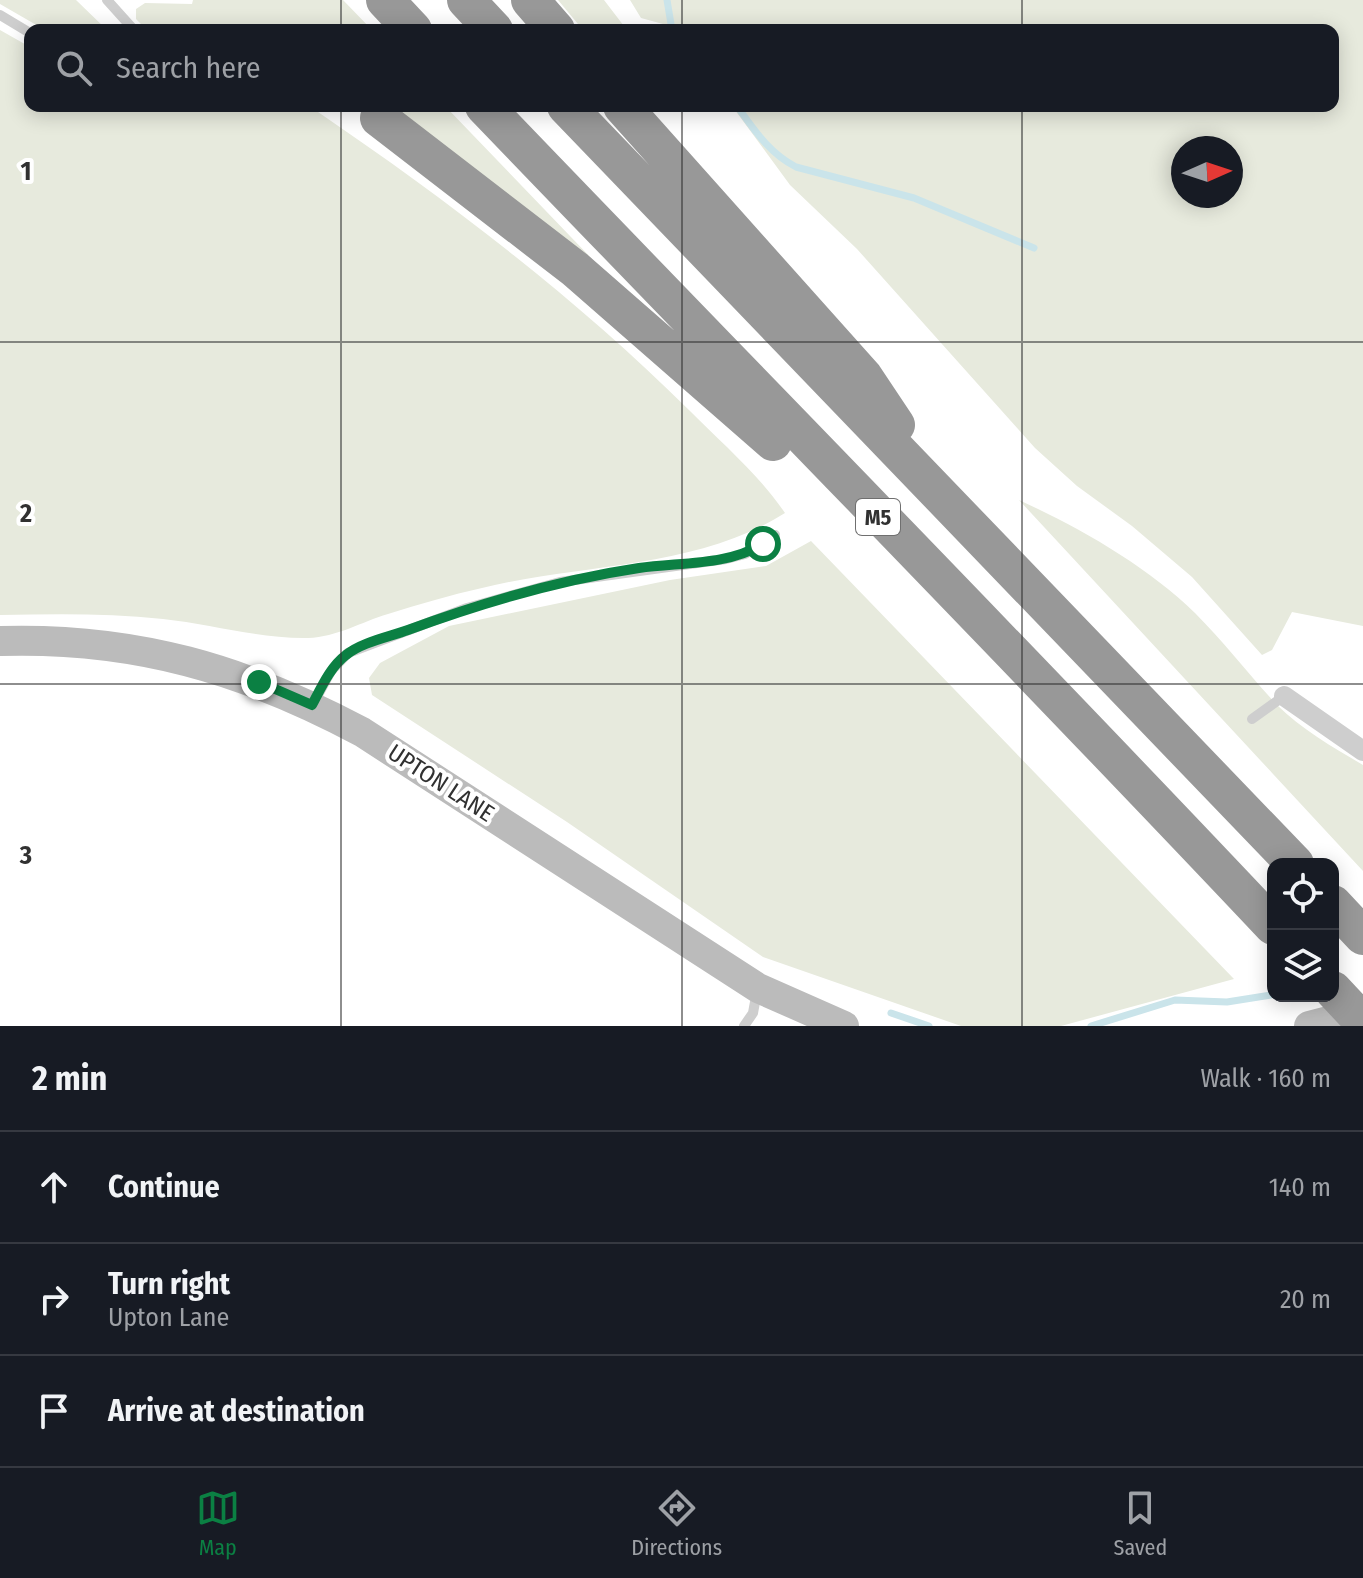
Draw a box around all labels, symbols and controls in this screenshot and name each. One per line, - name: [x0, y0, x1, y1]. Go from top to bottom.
- search box: [24, 24, 1339, 112]
- icon: search: [52, 46, 96, 90]
- text: Search here: [116, 50, 261, 86]
- north arrow: [1171, 136, 1243, 208]
- text: 1: [21, 156, 32, 187]
- text: 2: [19, 498, 32, 529]
- road number: M5: [856, 499, 900, 535]
- route start: [745, 526, 781, 562]
- route end: [241, 664, 277, 700]
- street label: UPTON LANE: [383, 738, 499, 828]
- text: 3: [19, 840, 32, 871]
- map controls: [1267, 858, 1339, 1002]
- button: locate: [1267, 858, 1339, 930]
- button: layers: [1267, 930, 1339, 1002]
- text: 2 min: [32, 1058, 107, 1099]
- text: Walk · 160 m: [1200, 1063, 1331, 1094]
- icon: ahead: [32, 1165, 76, 1209]
- text: Continue: [108, 1169, 220, 1205]
- text: 140 m: [1269, 1172, 1331, 1203]
- text: Turn right: [108, 1266, 230, 1302]
- icon: right: [32, 1277, 76, 1321]
- text: 20 m: [1280, 1284, 1331, 1315]
- text: Upton Lane: [108, 1302, 229, 1333]
- icon: arrive: [32, 1389, 76, 1433]
- text: Arrive at destination: [108, 1393, 365, 1429]
- tab: Map: [196, 1486, 240, 1561]
- tab: Directions: [631, 1486, 722, 1561]
- tab: Saved: [1114, 1486, 1167, 1561]

